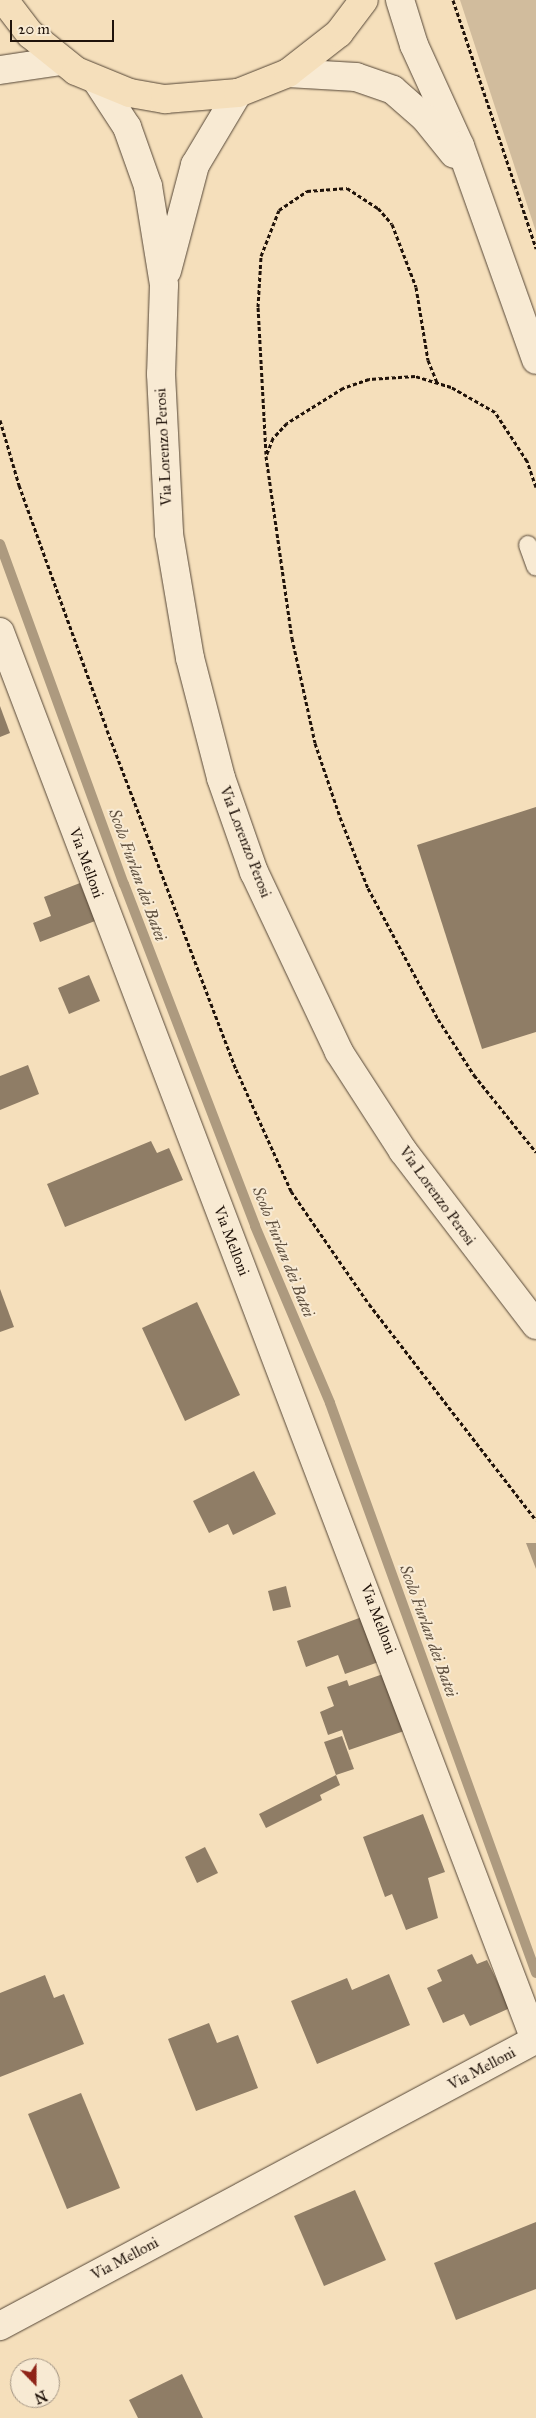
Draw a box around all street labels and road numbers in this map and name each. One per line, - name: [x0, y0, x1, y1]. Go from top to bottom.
- street label: Via Lorenzo Perosi: [152, 388, 176, 506]
- street label: Via Lorenzo Perosi: [215, 784, 275, 900]
- street label: Via Melloni: [65, 825, 107, 901]
- street label: Via Lorenzo Perosi: [395, 1143, 479, 1249]
- street label: Via Melloni: [209, 1203, 253, 1279]
- street label: Via Melloni: [356, 1581, 400, 1657]
- street label: Via Melloni: [445, 2044, 519, 2094]
- street label: Via Melloni: [88, 2234, 162, 2284]

